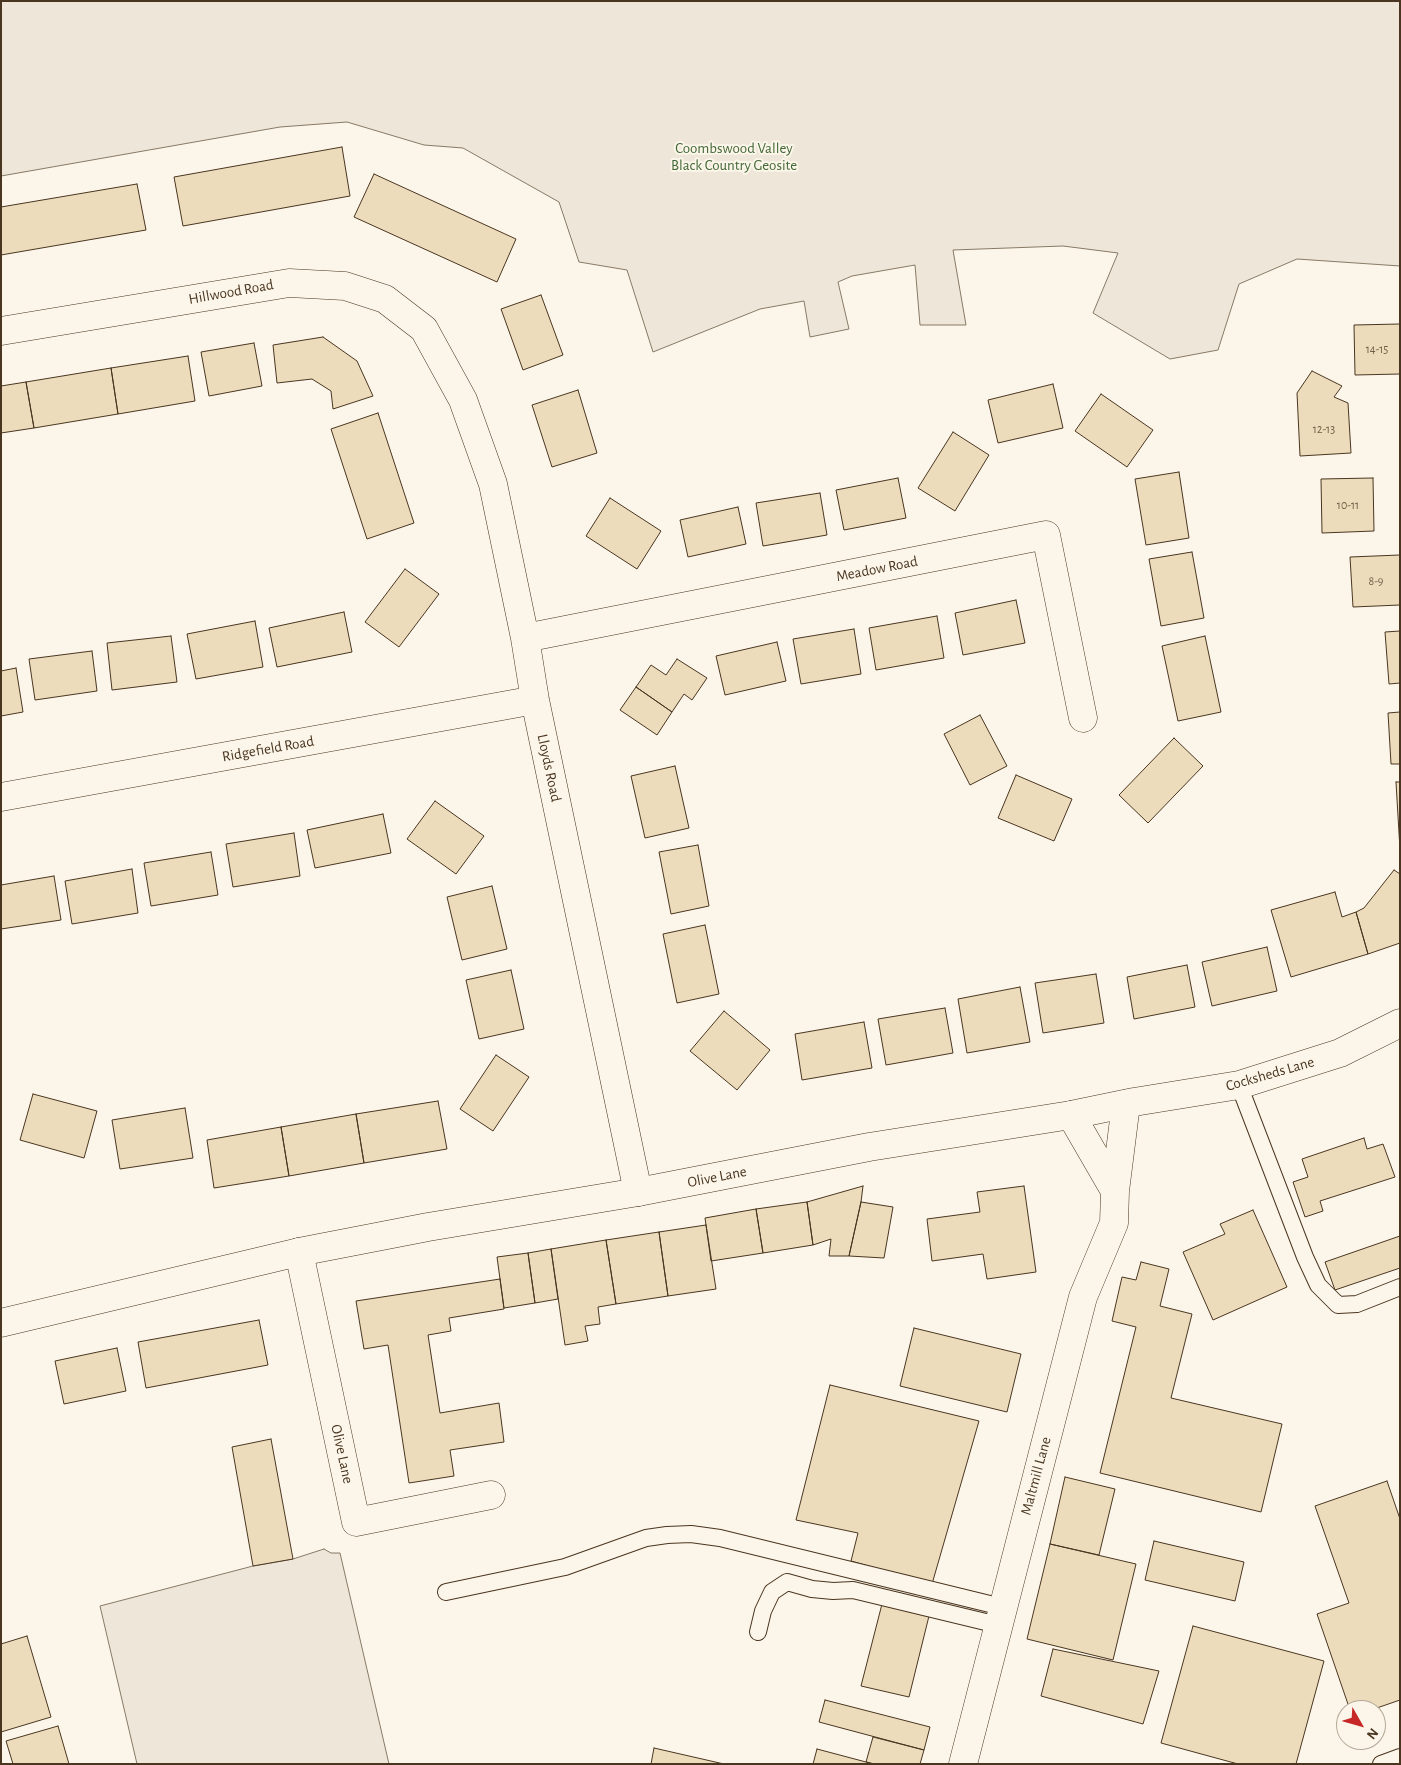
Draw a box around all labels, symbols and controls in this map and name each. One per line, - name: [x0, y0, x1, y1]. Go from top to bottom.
- park label: Coombswood Valley Black Country Geosite: [671, 139, 797, 174]
- street label: Hillwood Road: [187, 276, 275, 308]
- house number: 14-15: [1366, 342, 1388, 356]
- house number: 12-13: [1313, 422, 1335, 436]
- house number: 10-11: [1337, 498, 1359, 512]
- street label: Meadow Road: [835, 552, 919, 586]
- house number: 8-9: [1368, 574, 1384, 588]
- street label: Ridgefield Road: [221, 732, 315, 766]
- street label: Lloyds Road: [533, 732, 565, 804]
- street label: Cocksheds Lane: [1224, 1053, 1316, 1095]
- street label: Olive Lane: [686, 1162, 748, 1192]
- street label: Olive Lane: [327, 1423, 357, 1485]
- street label: Maltmill Lane: [1017, 1435, 1055, 1517]
- north arrow: [1336, 1700, 1386, 1750]
- text: N: [1364, 1725, 1381, 1742]

